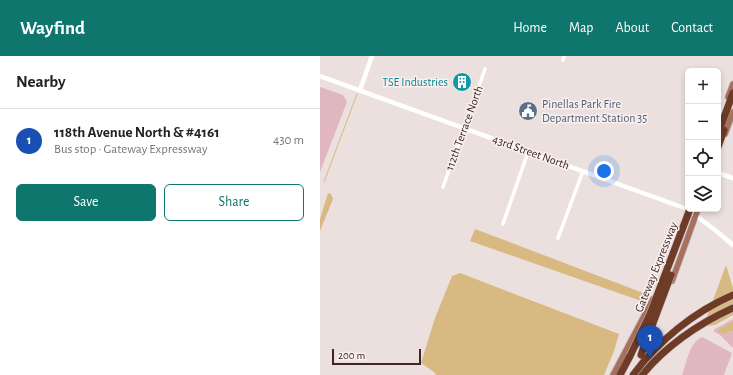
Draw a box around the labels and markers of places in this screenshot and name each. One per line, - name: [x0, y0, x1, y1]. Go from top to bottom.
- building icon: TSE Industries: [451, 71, 473, 93]
- place label: TSE Industries: [382, 76, 448, 88]
- place label: Pinellas Park Fire Department Station 35: [542, 98, 647, 124]
- public building icon: Pinellas Park Fire Department Station 35: [517, 100, 539, 122]
- pin: 1: [637, 325, 663, 358]

